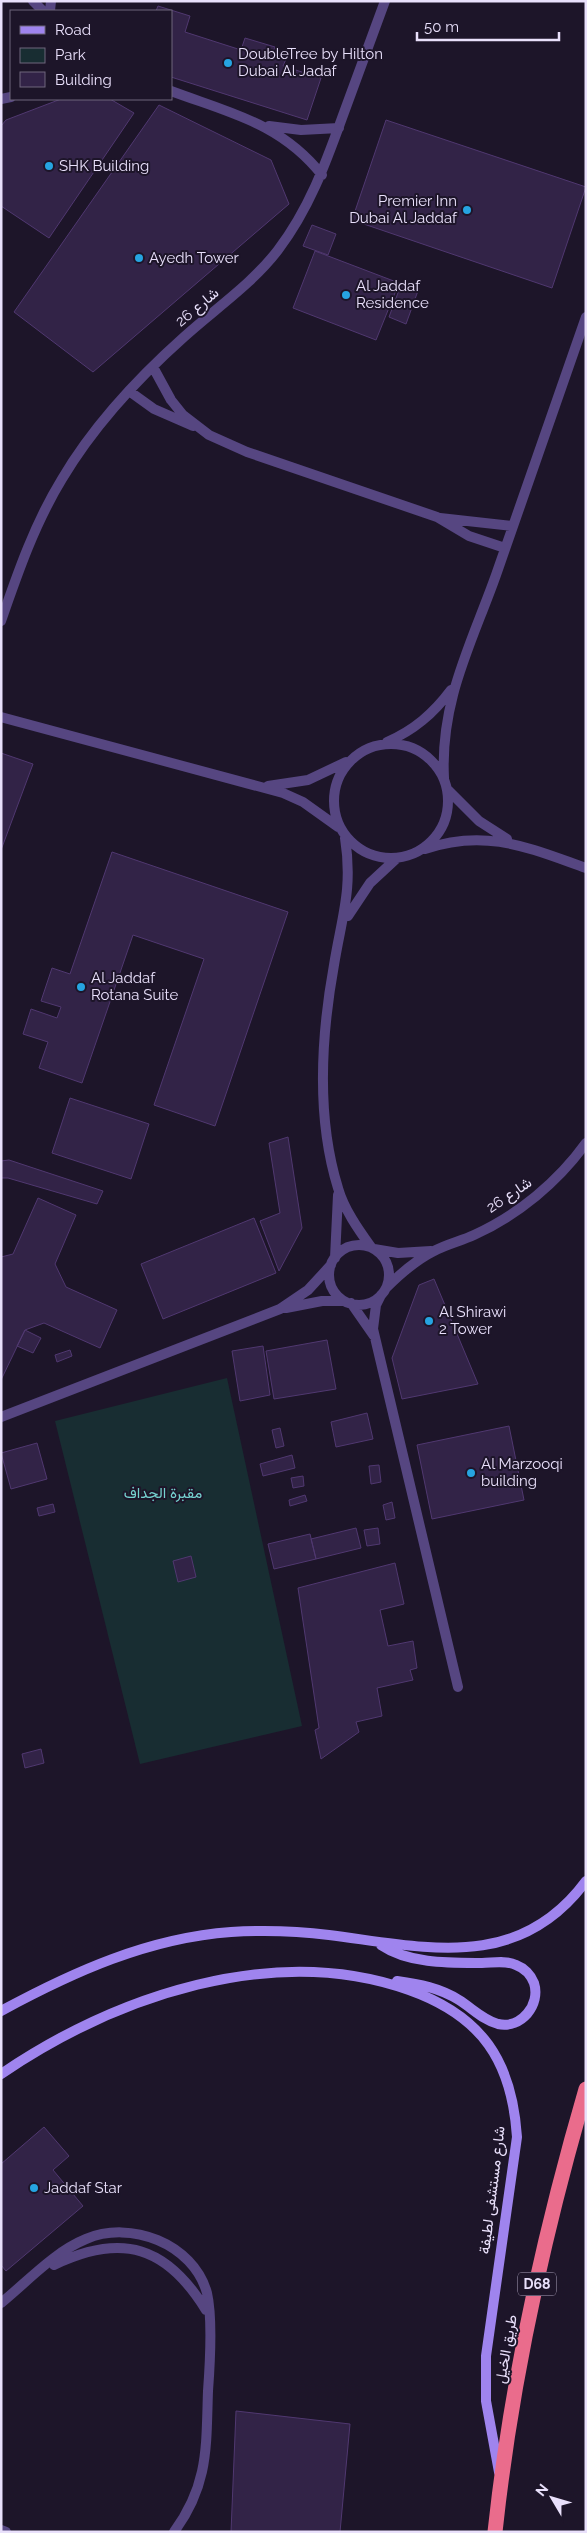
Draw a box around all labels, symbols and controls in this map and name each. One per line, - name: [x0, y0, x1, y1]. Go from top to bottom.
- legend: [10, 10, 172, 100]
- scale bar: [417, 10, 560, 42]
- text: 50 m: [424, 18, 459, 36]
- text: Road: [55, 21, 91, 39]
- place label: DoubleTree by Hilton Dubai Al Jadaf: [238, 45, 383, 80]
- text: Park: [55, 46, 86, 64]
- marker: DoubleTree by Hilton Dubai Al Jadaf: [222, 57, 234, 69]
- text: Building: [55, 71, 112, 89]
- place label: SHK Building: [59, 157, 149, 175]
- marker: SHK Building: [43, 160, 55, 172]
- place label: Premier Inn Dubai Al Jaddaf: [349, 192, 458, 227]
- marker: Premier Inn Dubai Al Jaddaf: [461, 204, 473, 216]
- place label: Ayedh Tower: [149, 249, 240, 267]
- marker: Ayedh Tower: [133, 252, 145, 264]
- place label: Al Jaddaf Residence: [356, 277, 429, 312]
- street label: شارع 26: [172, 284, 224, 332]
- marker: Al Jaddaf Residence: [340, 289, 352, 301]
- place label: Al Jaddaf Rotana Suite: [91, 969, 178, 1004]
- marker: Al Jaddaf Rotana Suite: [75, 981, 87, 993]
- street label: شارع 26: [483, 1173, 536, 1218]
- place label: Al Shirawi 2 Tower: [439, 1303, 506, 1338]
- marker: Al Shirawi 2 Tower: [423, 1315, 435, 1327]
- place label: Al Marzooqi building: [481, 1455, 563, 1490]
- marker: Al Marzooqi building: [465, 1467, 477, 1479]
- park label: مقبرة الجداف: [124, 1484, 202, 1502]
- street label: شارع مستشفى لطيفة: [475, 2125, 511, 2255]
- place label: Jaddaf Star: [44, 2179, 123, 2197]
- marker: Jaddaf Star: [28, 2182, 40, 2194]
- road number: D68: [518, 2272, 556, 2296]
- street label: طريق الخيل: [491, 2313, 522, 2385]
- north arrow: [527, 2473, 577, 2523]
- text: N: [532, 2481, 551, 2499]

